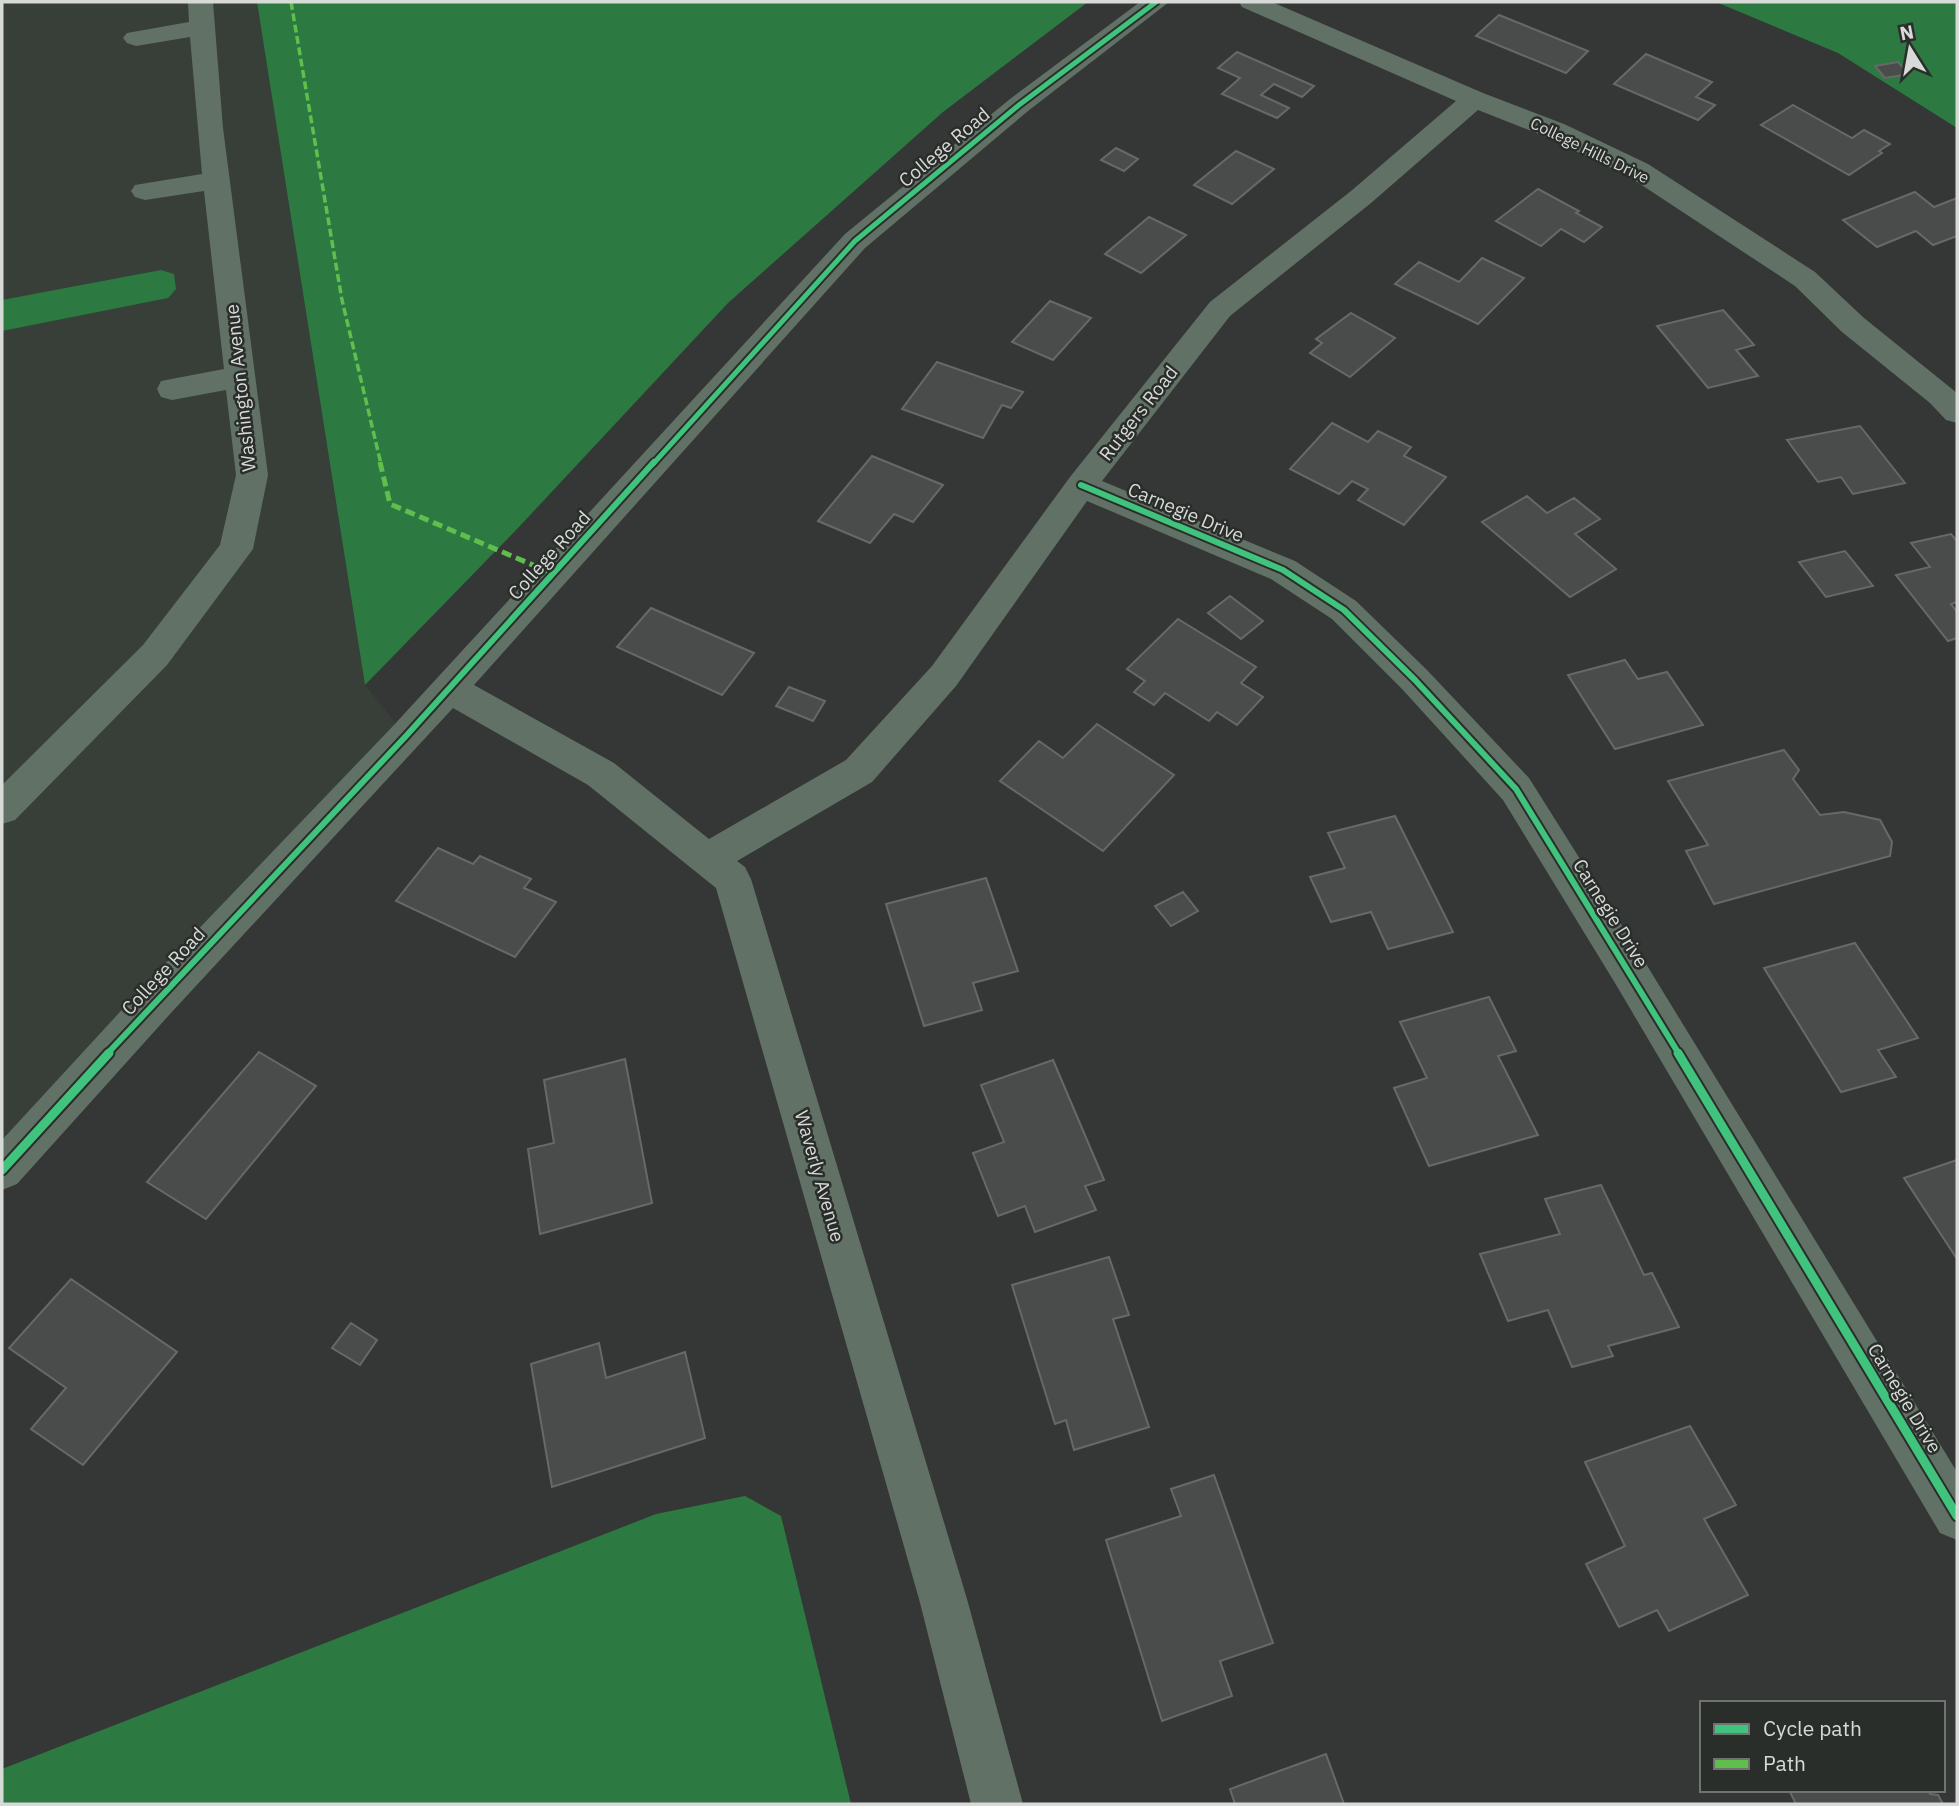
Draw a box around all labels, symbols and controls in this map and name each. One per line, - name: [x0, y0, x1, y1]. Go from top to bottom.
- north arrow: [1875, 14, 1945, 84]
- text: N: [1898, 19, 1916, 45]
- street label: College Road: [894, 102, 994, 192]
- street label: College Hills Drive: [1527, 113, 1653, 188]
- street label: Washington Avenue: [219, 303, 261, 473]
- street label: Rutgers Road: [1093, 361, 1183, 465]
- street label: Carnegie Drive: [1124, 477, 1248, 547]
- street label: College Road: [503, 505, 595, 605]
- street label: Carnegie Drive: [1568, 854, 1654, 972]
- street label: College Road: [116, 922, 210, 1020]
- street label: Waverly Avenue: [790, 1107, 850, 1245]
- street label: Carnegie Drive: [1863, 1339, 1947, 1457]
- legend: [1700, 1701, 1945, 1792]
- text: Cycle path: [1763, 1714, 1862, 1742]
- text: Path: [1763, 1749, 1806, 1777]

